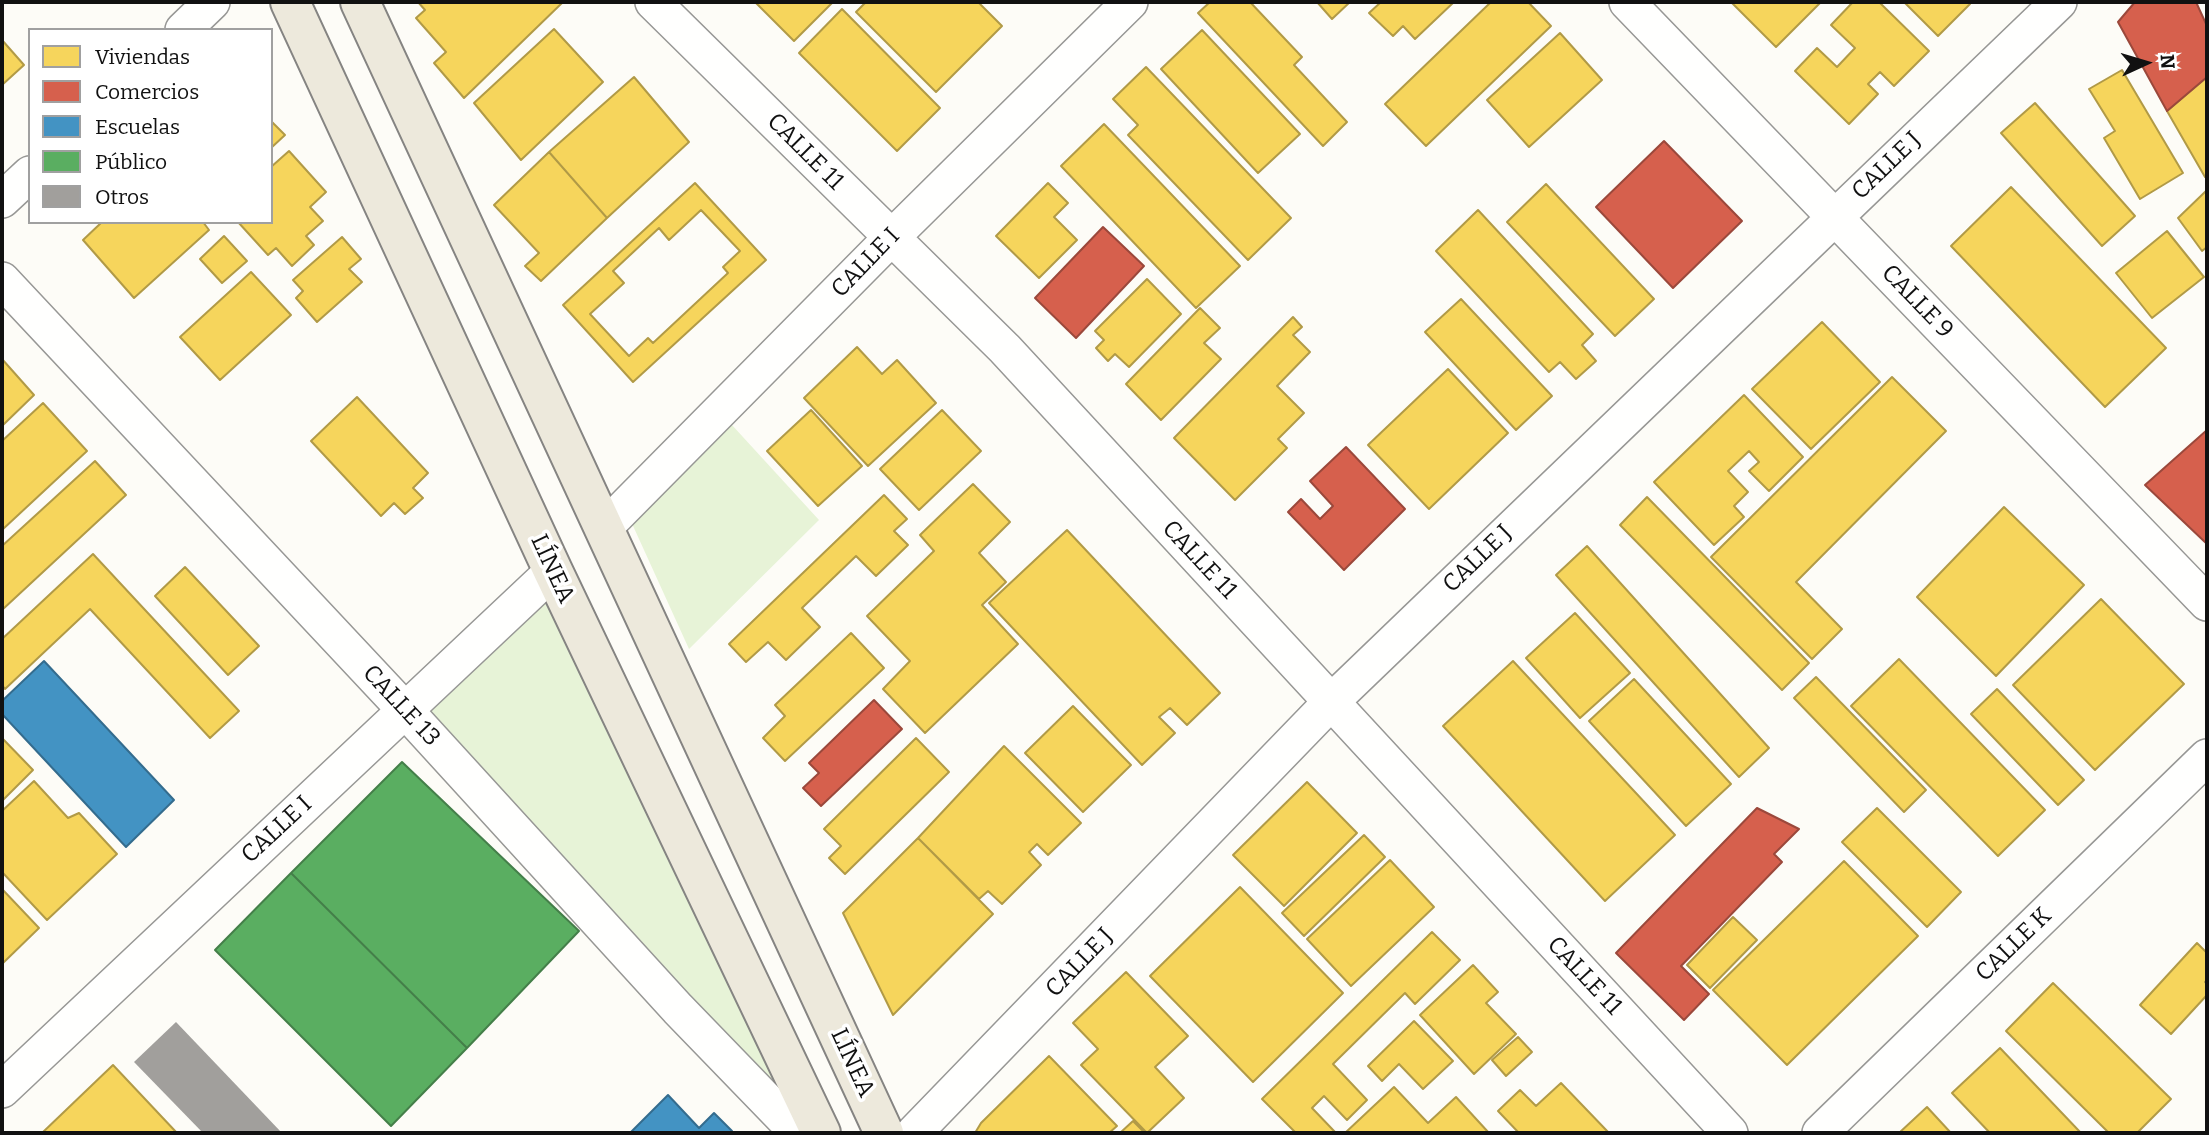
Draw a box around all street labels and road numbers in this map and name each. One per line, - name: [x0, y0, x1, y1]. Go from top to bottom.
- street label: CALLE 11: [761, 108, 849, 196]
- street label: CALLE J: [1846, 126, 1928, 206]
- street label: CALLE I: [826, 222, 906, 304]
- street label: CALLE 9: [1875, 259, 1959, 345]
- street label: CALLE 11: [1156, 515, 1242, 605]
- street label: CALLE J: [1437, 519, 1519, 599]
- street label: LÍNEA: [524, 530, 580, 608]
- street label: CALLE 13: [356, 659, 446, 753]
- street label: CALLE I: [236, 790, 318, 870]
- street label: CALLE K: [1970, 902, 2058, 988]
- street label: CALLE J: [1040, 922, 1120, 1004]
- street label: CALLE 11: [1541, 931, 1627, 1021]
- street label: LÍNEA: [824, 1024, 880, 1102]

